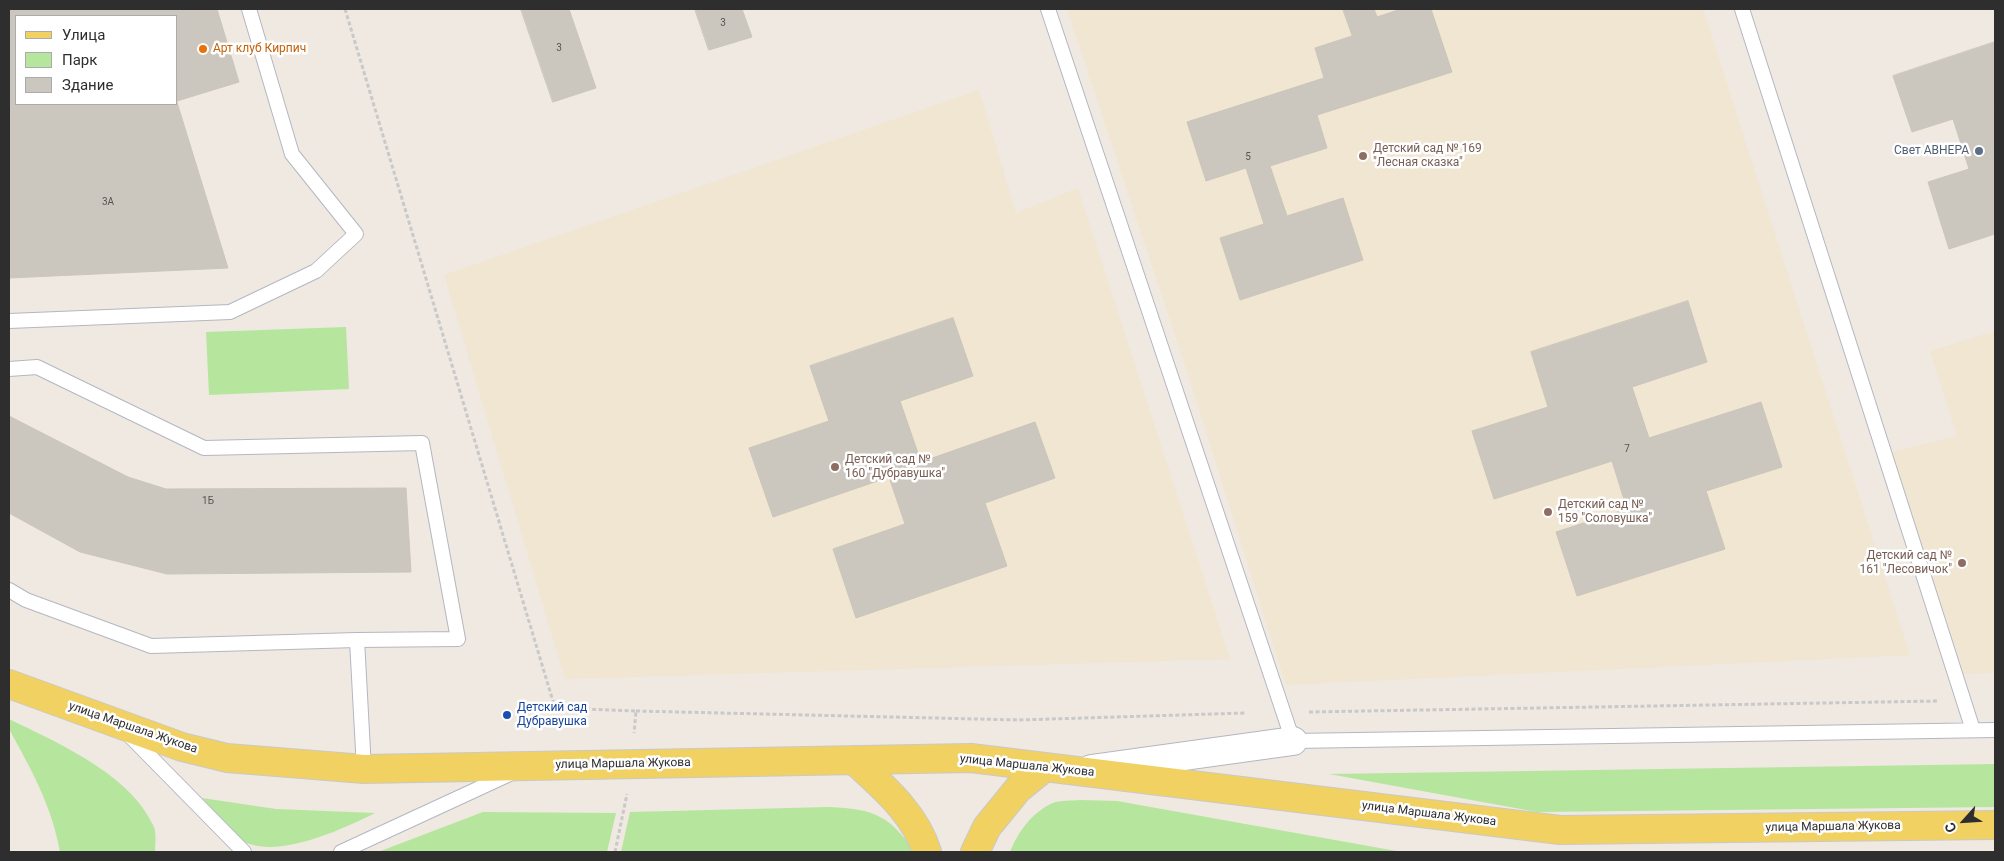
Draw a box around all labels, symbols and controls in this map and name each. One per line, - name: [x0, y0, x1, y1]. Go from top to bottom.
- legend: [15, 15, 178, 105]
- house number: 3: [720, 17, 726, 29]
- text: Улица: [62, 26, 105, 44]
- place label: Арт клуб Кирпич: [213, 42, 306, 56]
- house number: 3: [556, 42, 562, 54]
- marker: Арт клуб Кирпич: [197, 43, 209, 55]
- text: Парк: [62, 51, 97, 69]
- text: Здание: [62, 76, 113, 94]
- place label: Детский сад № 169 "Лесная сказка": [1373, 142, 1482, 170]
- place label: Свет АВНЕРА: [1894, 144, 1969, 158]
- marker: Свет АВНЕРА: [1973, 145, 1985, 157]
- marker: Детский сад № 169 "Лесная сказка": [1357, 150, 1369, 162]
- house number: 5: [1245, 151, 1251, 163]
- house number: 3А: [102, 196, 114, 208]
- house number: 7: [1624, 443, 1630, 455]
- place label: Детский сад № 160 "Дубравушка": [845, 453, 945, 481]
- marker: Детский сад № 160 "Дубравушка": [829, 461, 841, 473]
- house number: 1Б: [202, 495, 214, 507]
- place label: Детский сад № 159 "Соловушка": [1558, 498, 1652, 526]
- marker: Детский сад № 159 "Соловушка": [1542, 506, 1554, 518]
- place label: Детский сад № 161 "Лесовичок": [1859, 549, 1952, 577]
- marker: Детский сад № 161 "Лесовичок": [1956, 557, 1968, 569]
- street label: улица Маршала Жукова: [67, 699, 199, 757]
- place label: Детский сад Дубравушка: [517, 701, 587, 729]
- marker: Детский сад Дубравушка: [501, 709, 513, 721]
- street label: улица Маршала Жукова: [959, 752, 1095, 780]
- street label: улица Маршала Жукова: [555, 756, 691, 772]
- north arrow: [1939, 796, 1989, 846]
- street label: улица Маршала Жукова: [1361, 799, 1497, 829]
- street label: улица Маршала Жукова: [1765, 819, 1901, 835]
- text: С: [1941, 820, 1960, 835]

